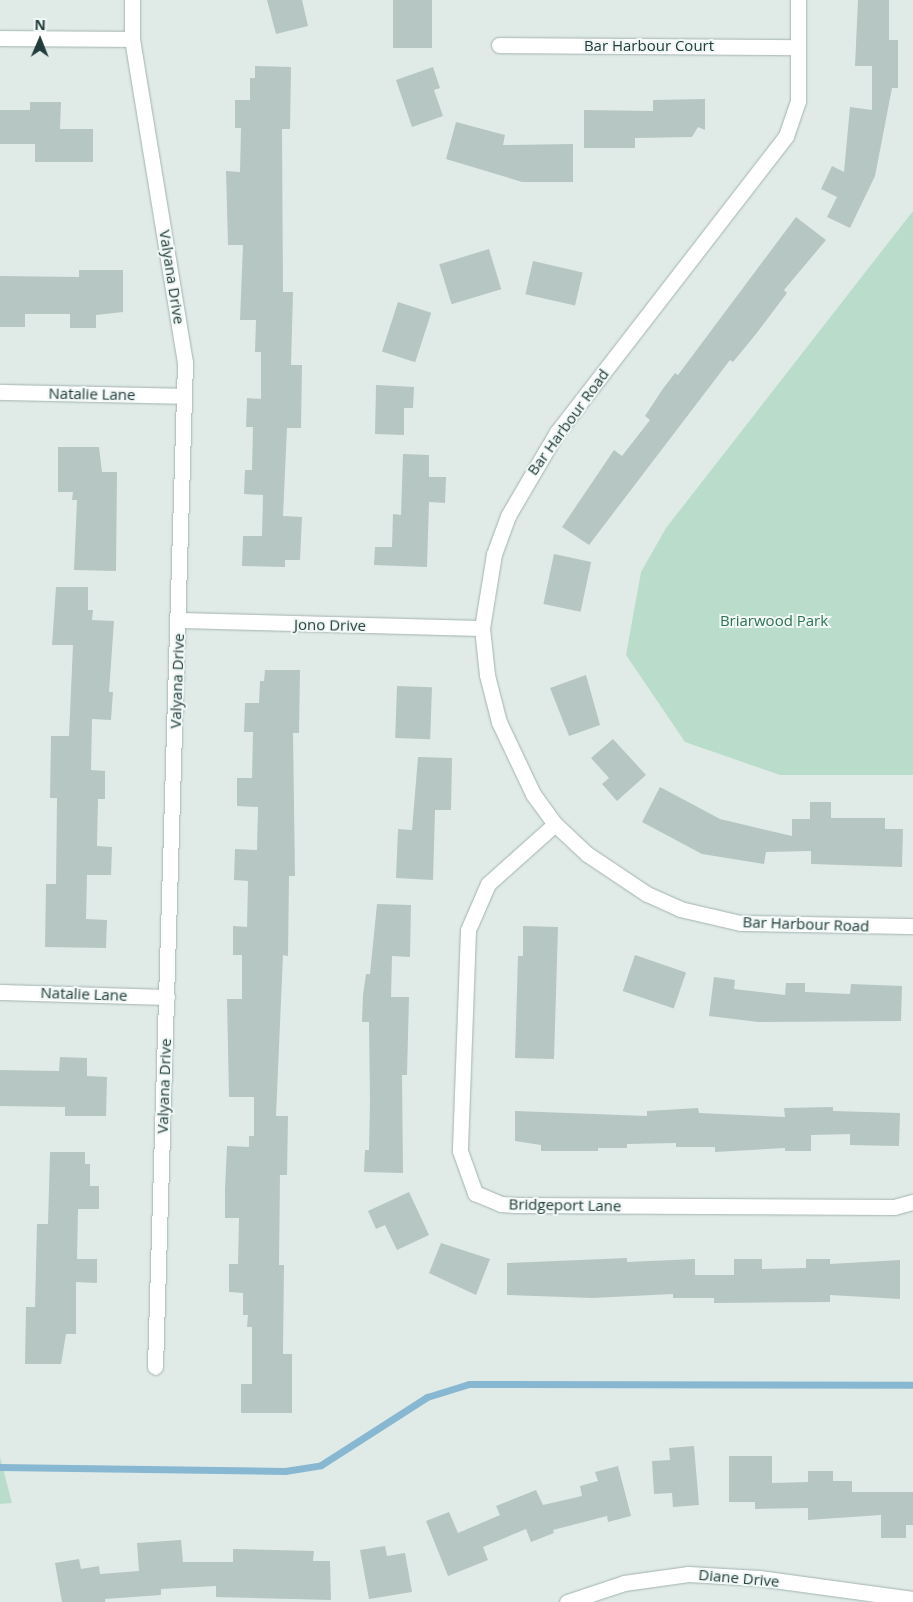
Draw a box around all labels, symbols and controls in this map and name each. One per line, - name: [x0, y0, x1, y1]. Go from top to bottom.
- north arrow: [15, 15, 65, 65]
- text: N: [34, 15, 46, 34]
- street label: Bar Harbour Court: [584, 37, 714, 55]
- street label: Valyana Drive: [156, 229, 188, 325]
- street label: Bar Harbour Road: [523, 365, 613, 479]
- street label: Natalie Lane: [48, 384, 136, 404]
- park label: Briarwood Park: [720, 612, 828, 630]
- street label: Jono Drive: [294, 615, 366, 635]
- street label: Valyana Drive: [166, 633, 188, 729]
- street label: Bar Harbour Road: [742, 913, 870, 935]
- street label: Natalie Lane: [40, 983, 128, 1005]
- street label: Valyana Drive: [153, 1038, 175, 1134]
- street label: Bridgeport Lane: [508, 1195, 622, 1215]
- street label: Diane Drive: [698, 1565, 780, 1591]

